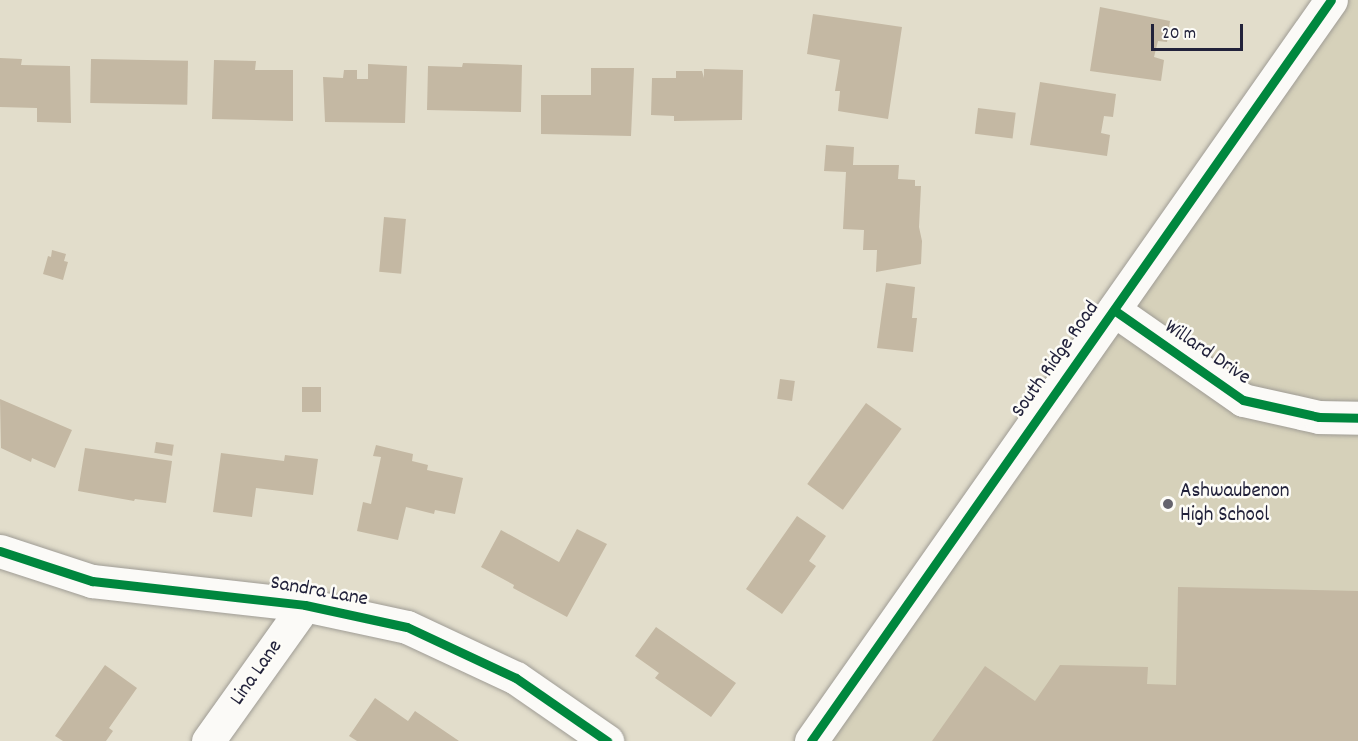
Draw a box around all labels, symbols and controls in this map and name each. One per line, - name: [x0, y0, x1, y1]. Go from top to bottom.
- scale bar: [1154, 12, 1246, 50]
- text: 20 m: [1162, 22, 1196, 47]
- street label: South Ridge Road: [1007, 297, 1105, 423]
- street label: Willard Drive: [1159, 315, 1255, 391]
- place label: Ashwaubenon High School: [1180, 479, 1289, 529]
- marker: Ashwaubenon High School: [1161, 497, 1175, 511]
- street label: Sandra Lane: [268, 571, 370, 613]
- street label: Lina Lane: [225, 635, 289, 711]

